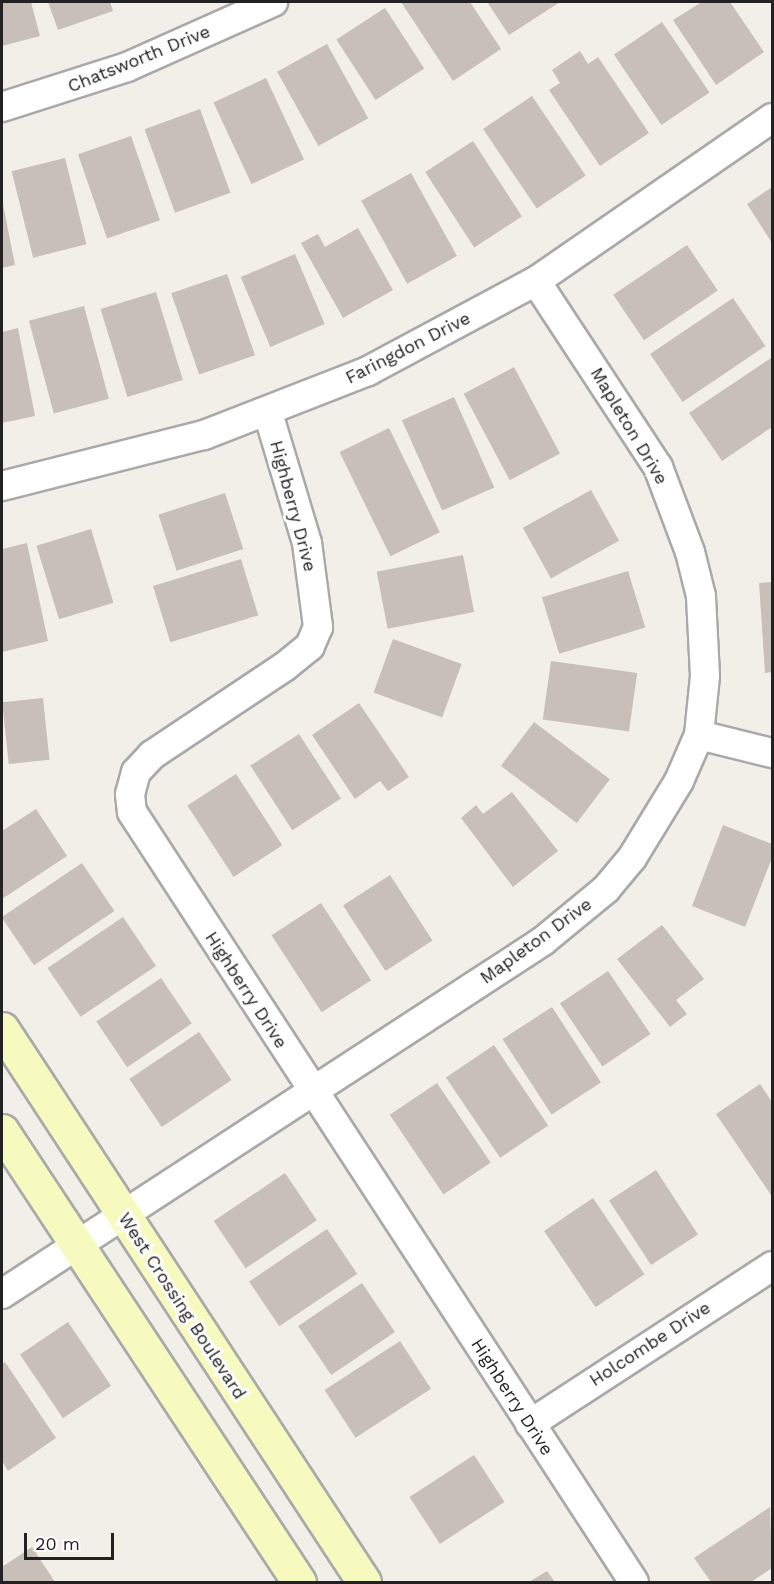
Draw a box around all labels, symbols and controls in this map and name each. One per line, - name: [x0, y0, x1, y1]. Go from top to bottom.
- street label: Chatsworth Drive: [65, 21, 213, 97]
- street label: Faringdon Drive: [342, 307, 474, 389]
- street label: Mapleton Drive: [586, 364, 672, 488]
- street label: Highberry Drive: [265, 438, 321, 574]
- street label: Mapleton Drive: [476, 893, 596, 989]
- street label: Highberry Drive: [200, 927, 292, 1053]
- street label: West Crossing Boulevard: [114, 1209, 250, 1403]
- street label: Holcombe Drive: [585, 1297, 715, 1391]
- street label: Highberry Drive: [466, 1334, 558, 1460]
- scale bar: [27, 1521, 117, 1559]
- text: 20 m: [35, 1533, 80, 1554]

